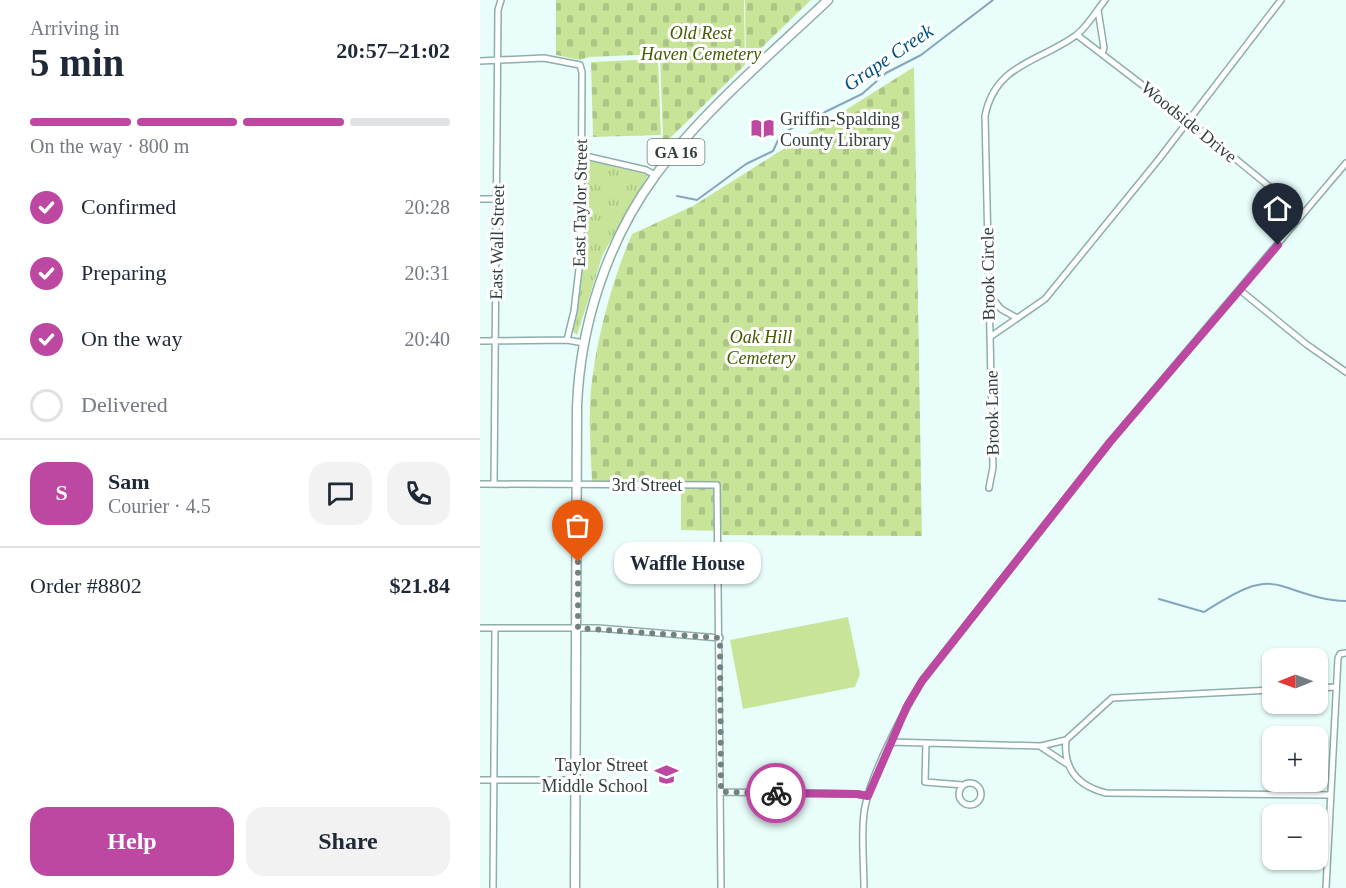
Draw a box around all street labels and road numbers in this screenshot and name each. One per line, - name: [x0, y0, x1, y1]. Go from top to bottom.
- street label: Woodside Drive: [1137, 77, 1241, 167]
- street label: East Taylor Street: [569, 139, 591, 267]
- road number: GA 16: [648, 139, 704, 165]
- street label: East Wall Street: [486, 184, 508, 300]
- street label: Brook Circle: [977, 227, 999, 321]
- street label: Brook Lane: [981, 370, 1003, 456]
- street label: 3rd Street: [612, 475, 682, 495]

